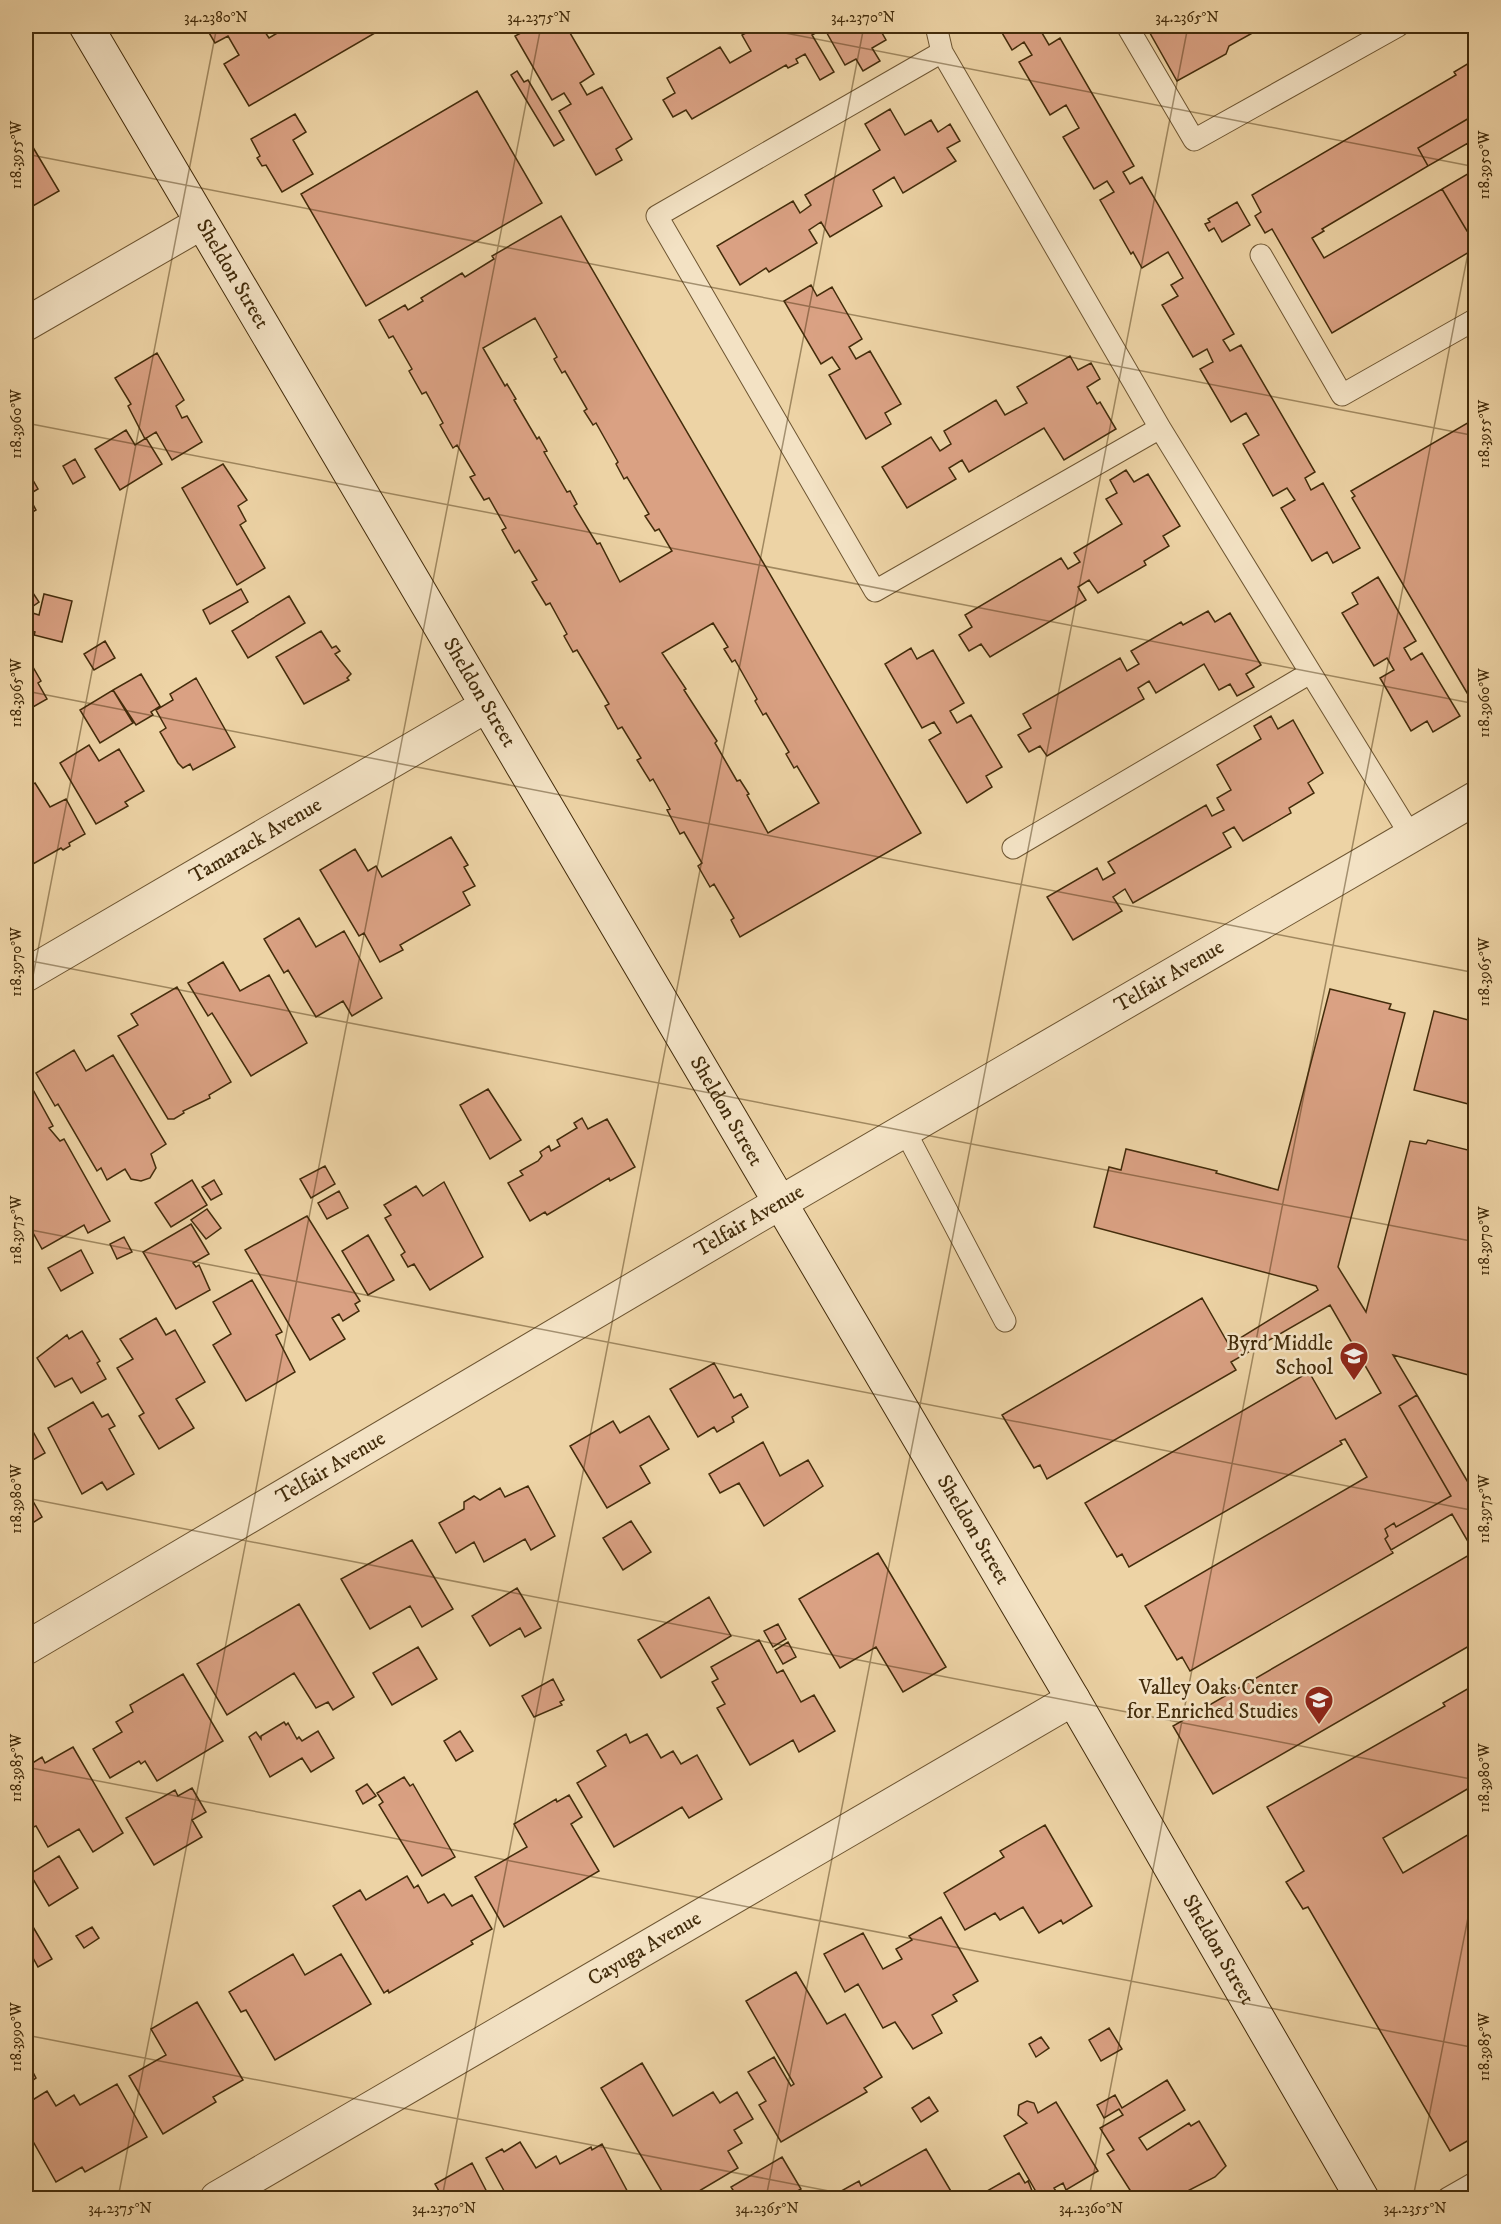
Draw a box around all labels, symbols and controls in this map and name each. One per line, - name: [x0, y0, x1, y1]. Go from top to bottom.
- text: 34.2380°N: [184, 8, 248, 27]
- text: 34.2375°N: [507, 8, 571, 27]
- text: 34.2370°N: [831, 8, 895, 27]
- text: 34.2365°N: [1155, 8, 1219, 27]
- text: 118.3955°W: [7, 120, 26, 189]
- text: 118.3950°W: [1475, 130, 1494, 200]
- street label: Sheldon Street: [190, 215, 275, 334]
- text: 118.3960°W: [7, 389, 26, 459]
- text: 118.3955°W: [1475, 399, 1494, 468]
- street label: Sheldon Street: [437, 633, 522, 752]
- text: 118.3965°W: [7, 658, 26, 727]
- text: 118.3960°W: [1475, 668, 1494, 738]
- street label: Tamarack Avenue: [185, 792, 327, 890]
- text: 118.3970°W: [7, 927, 26, 997]
- street label: Telfair Avenue: [1110, 934, 1229, 1018]
- text: 118.3965°W: [1475, 937, 1494, 1006]
- street label: Sheldon Street: [684, 1052, 769, 1171]
- street label: Telfair Avenue: [690, 1179, 809, 1263]
- text: 118.3975°W: [7, 1195, 26, 1264]
- text: 118.3970°W: [1475, 1206, 1494, 1276]
- place label: Byrd Middle School: [1227, 1331, 1334, 1381]
- school or university icon: Byrd Middle School: [1338, 1340, 1370, 1382]
- street label: Telfair Avenue: [271, 1425, 391, 1510]
- text: 118.3980°W: [7, 1464, 26, 1534]
- street label: Sheldon Street: [931, 1470, 1016, 1590]
- text: 118.3975°W: [1475, 1474, 1494, 1543]
- place label: Valley Oaks Center for Enriched Studies: [1127, 1675, 1298, 1725]
- school or university icon: Valley Oaks Center for Enriched Studies: [1303, 1684, 1335, 1726]
- text: 118.3985°W: [7, 1733, 26, 1802]
- text: 118.3980°W: [1475, 1743, 1494, 1813]
- street label: Sheldon Street: [1176, 1890, 1260, 2009]
- street label: Cayuga Avenue: [583, 1905, 706, 1992]
- text: 118.3990°W: [7, 2002, 26, 2072]
- text: 118.3985°W: [1475, 2012, 1494, 2081]
- text: 34.2375°N: [88, 2199, 152, 2218]
- text: 34.2370°N: [412, 2199, 476, 2218]
- text: 34.2365°N: [735, 2199, 799, 2218]
- text: 34.2360°N: [1059, 2199, 1123, 2218]
- text: 34.2355°N: [1383, 2199, 1447, 2218]

